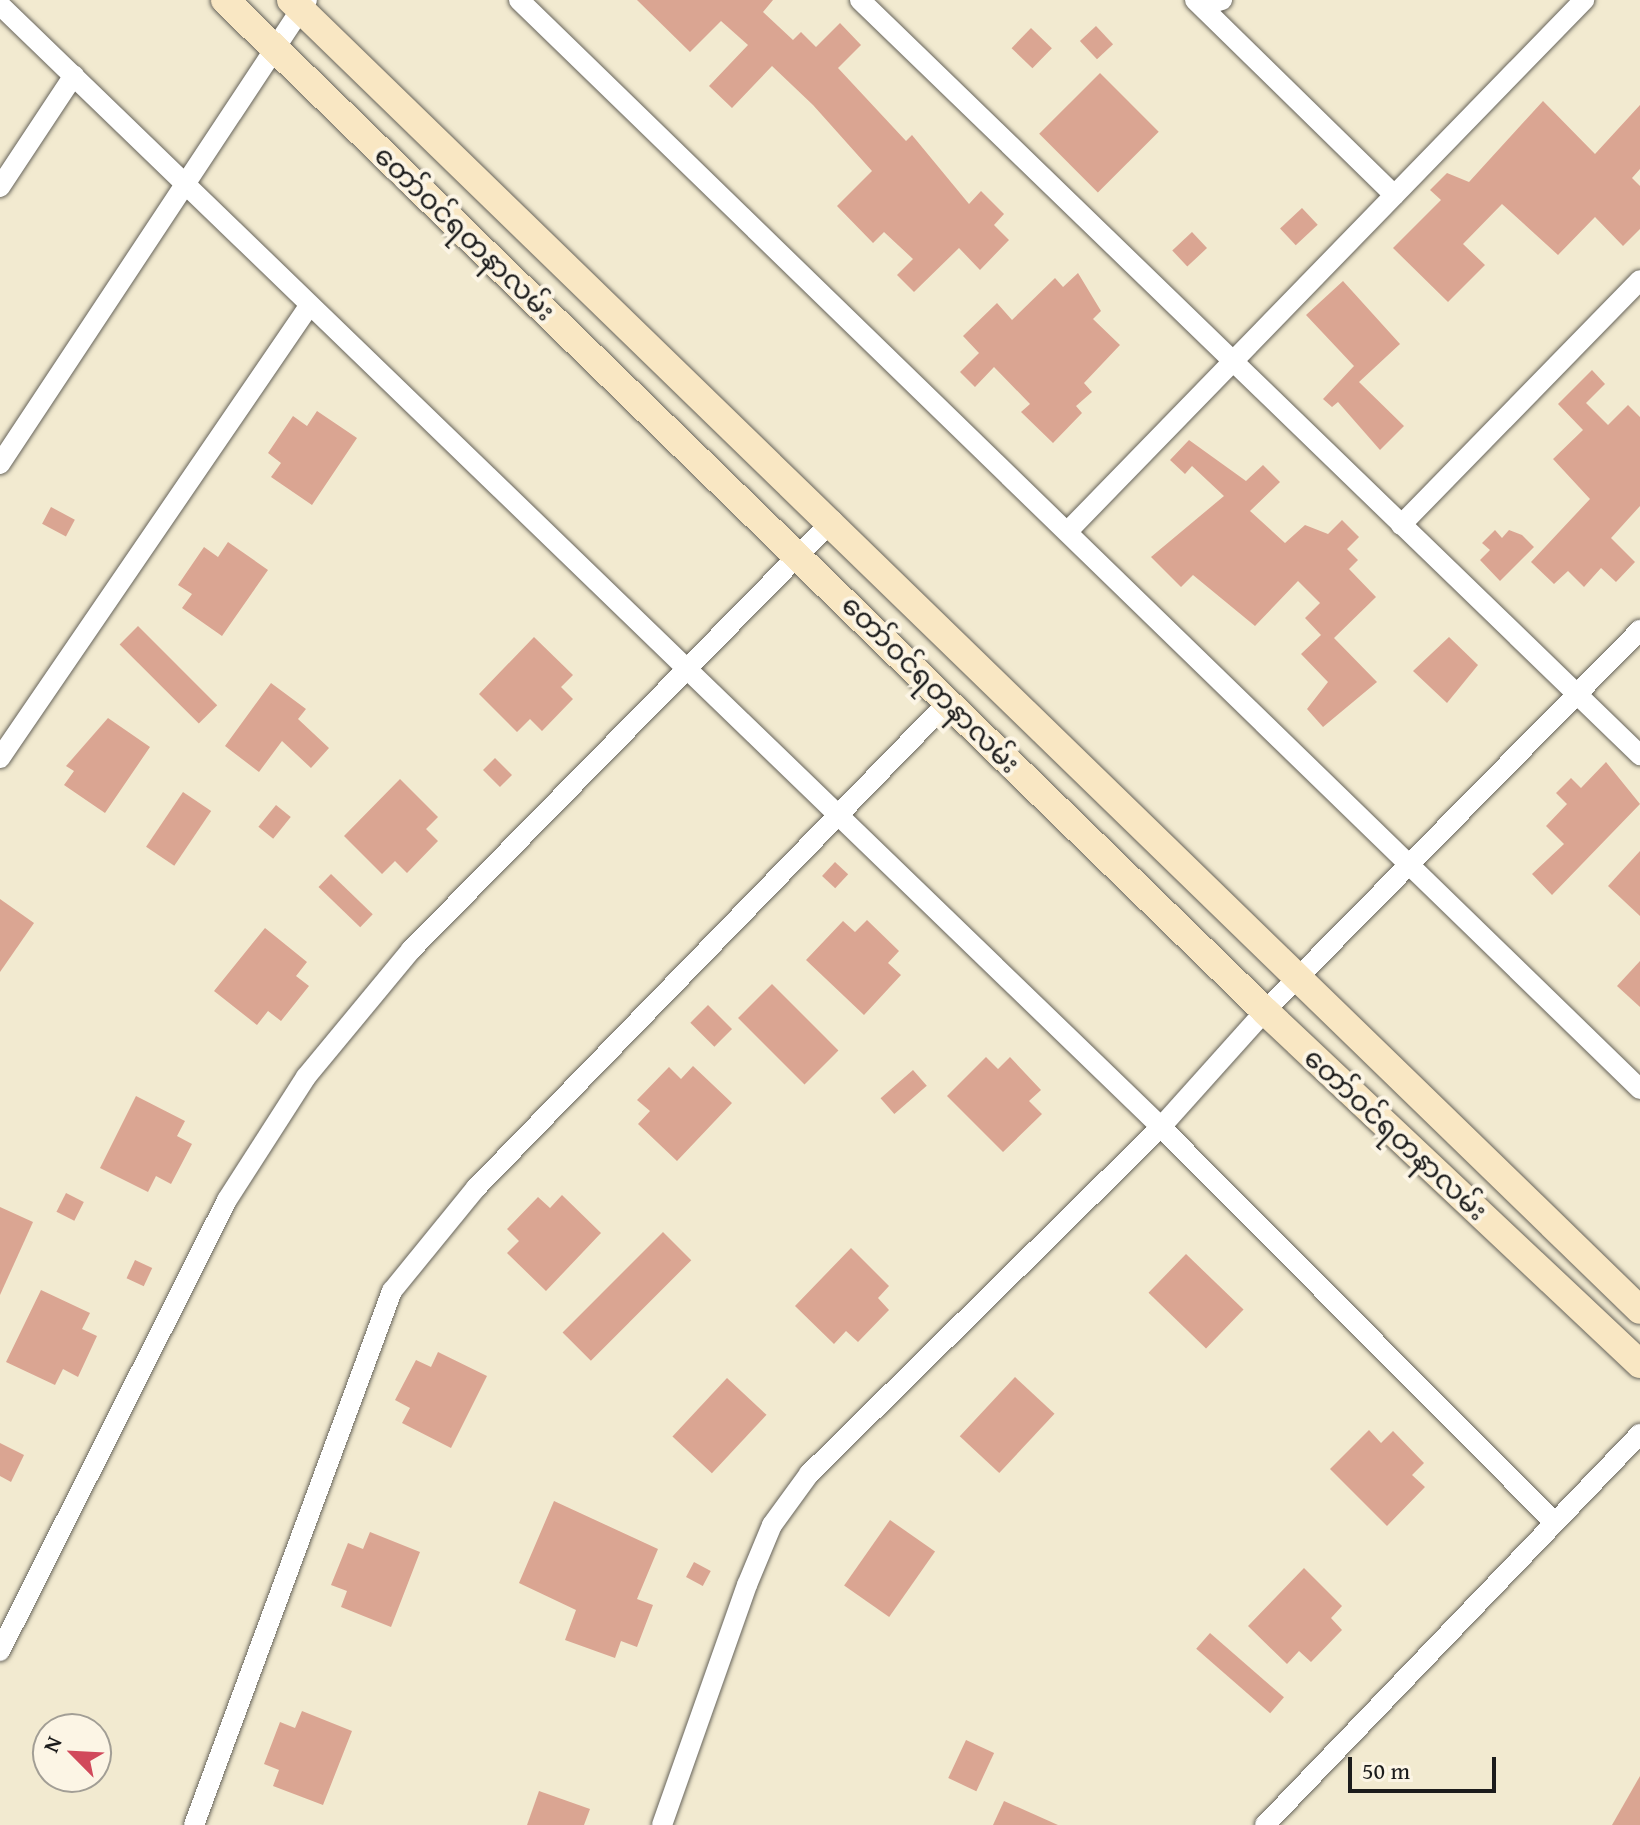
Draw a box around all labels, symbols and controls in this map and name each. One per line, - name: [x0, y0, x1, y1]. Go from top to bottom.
- street label: တော်ဝင်ရတနာလမ်း: [368, 138, 562, 328]
- street label: တော်ဝင်ရတနာလမ်း: [835, 588, 1027, 780]
- street label: တော်ဝင်ရတနာလမ်း: [1297, 1040, 1495, 1228]
- north arrow: [32, 1713, 112, 1793]
- text: N: [34, 1731, 70, 1757]
- scale bar: [1352, 1741, 1500, 1791]
- text: 50 m: [1362, 1753, 1410, 1788]

